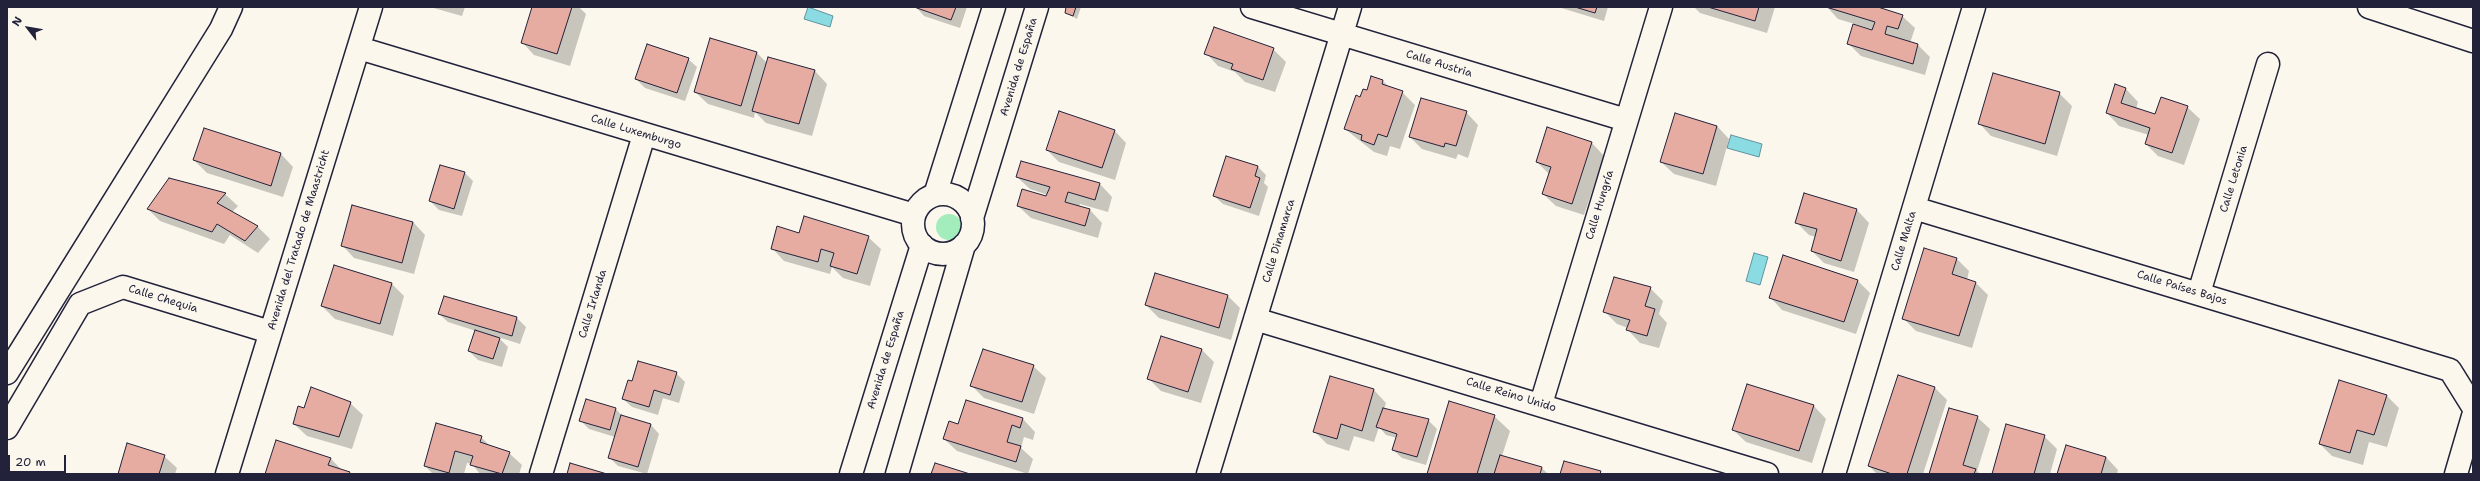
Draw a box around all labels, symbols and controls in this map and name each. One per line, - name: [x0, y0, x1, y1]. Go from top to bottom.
- north arrow: [8, 8, 48, 48]
- text: N: [9, 14, 26, 29]
- street label: Avenida de España: [998, 16, 1040, 118]
- street label: Calle Austria: [1404, 48, 1474, 80]
- street label: Calle Luxemburgo: [589, 112, 683, 152]
- street label: Calle Letonia: [2218, 144, 2250, 214]
- street label: Avenida del Tratado de Maastricht: [265, 148, 333, 332]
- street label: Calle Hungría: [1583, 169, 1617, 241]
- street label: Calle Dinamarca: [1260, 198, 1298, 284]
- street label: Calle Malta: [1889, 210, 1919, 272]
- street label: Calle Irlanda: [576, 268, 610, 340]
- street label: Calle Países Bajos: [2135, 268, 2229, 308]
- street label: Calle Chequia: [127, 282, 199, 316]
- street label: Avenida de España: [865, 309, 907, 411]
- street label: Calle Reino Unido: [1464, 375, 1558, 415]
- scale bar: [10, 447, 68, 473]
- text: 20 m: [15, 454, 46, 470]

